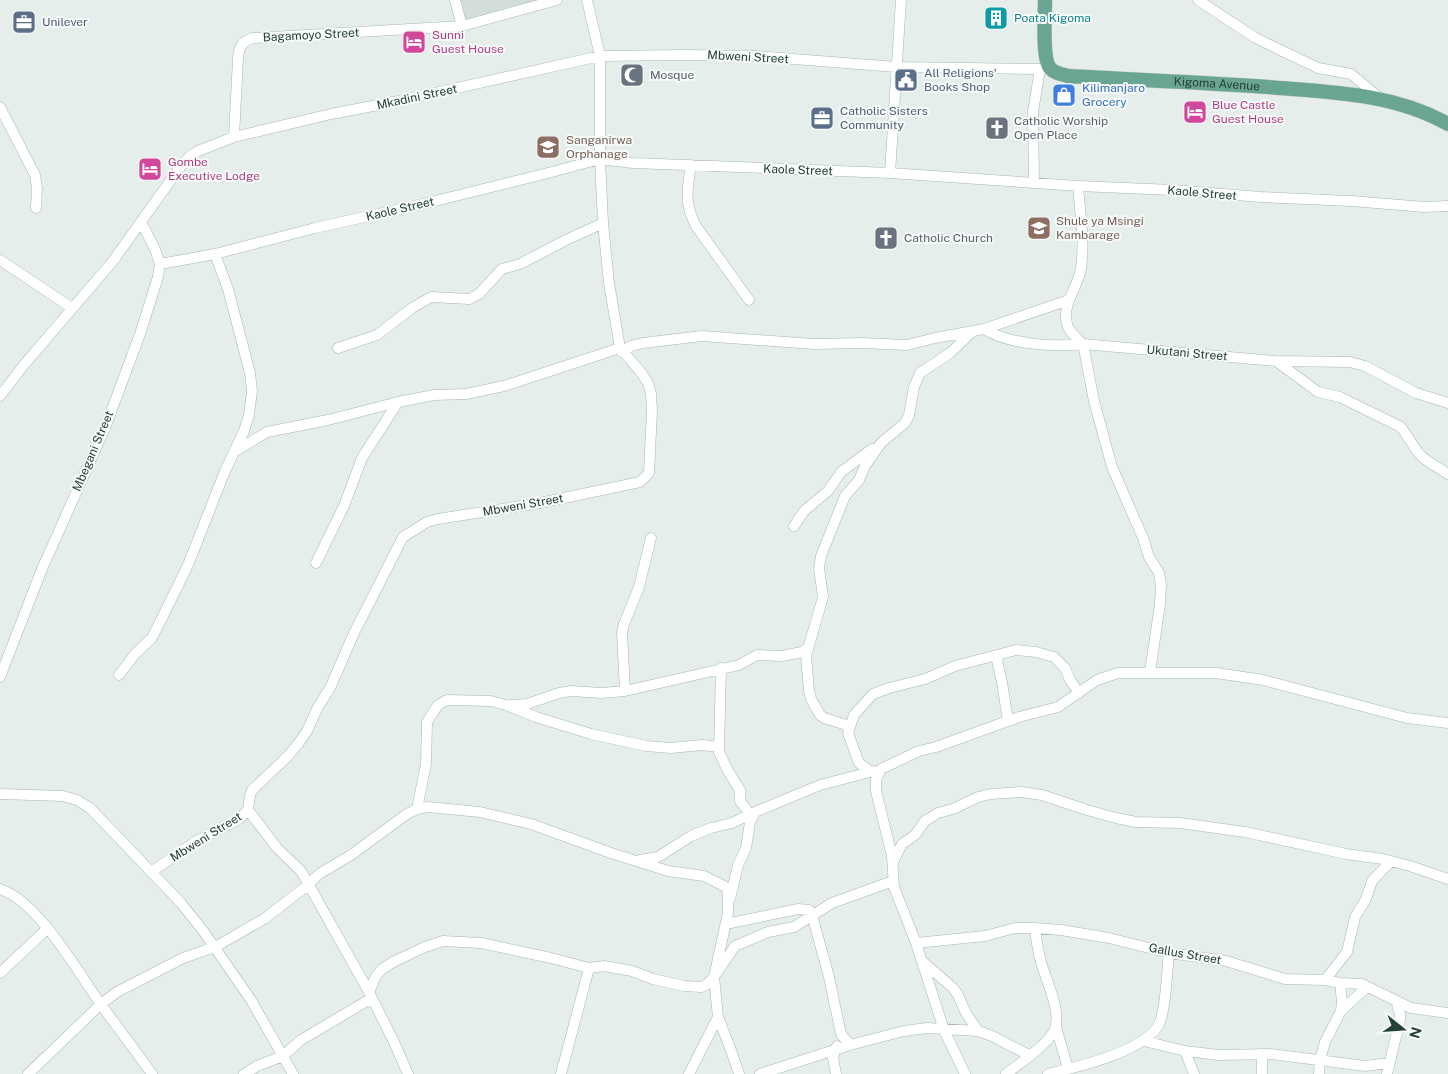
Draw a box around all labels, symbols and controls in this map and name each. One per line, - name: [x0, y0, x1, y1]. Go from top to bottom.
- building icon: Poata Kigoma: [983, 5, 1009, 31]
- office icon: Unilever: [11, 9, 37, 35]
- place label: Poata Kigoma: [1014, 11, 1091, 25]
- place label: Unilever: [42, 15, 88, 29]
- street label: Bagamoyo Street: [262, 25, 360, 45]
- place label: Sunni Guest House: [432, 28, 504, 56]
- hotel icon: Sunni Guest House: [401, 29, 427, 55]
- street label: Mbweni Street: [707, 48, 789, 66]
- mosque icon: Mosque: [619, 62, 645, 88]
- place label: All Religions' Books Shop: [924, 66, 997, 94]
- public building icon: All Religions' Books Shop: [893, 67, 919, 93]
- place label: Mosque: [650, 68, 694, 82]
- street label: Kigoma Avenue: [1173, 74, 1261, 93]
- place label: Kilimanjaro Grocery: [1082, 81, 1145, 109]
- street label: Mkadini Street: [375, 82, 459, 112]
- shop icon: Kilimanjaro Grocery: [1051, 82, 1077, 108]
- place label: Blue Castle Guest House: [1212, 98, 1284, 126]
- hotel icon: Blue Castle Guest House: [1182, 99, 1208, 125]
- place label: Catholic Sisters Community: [840, 104, 928, 132]
- office icon: Catholic Sisters Community: [809, 105, 835, 131]
- place label: Catholic Worship Open Place: [1014, 114, 1108, 142]
- church icon: Catholic Worship Open Place: [984, 115, 1010, 141]
- place label: Sanganirwa Orphanage: [566, 133, 632, 161]
- school or university icon: Sanganirwa Orphanage: [535, 134, 561, 160]
- place label: Gombe Executive Lodge: [168, 155, 260, 183]
- hotel icon: Gombe Executive Lodge: [137, 156, 163, 182]
- street label: Kaole Street: [763, 162, 833, 178]
- street label: Kaole Street: [1167, 183, 1238, 203]
- street label: Kaole Street: [365, 194, 436, 224]
- place label: Shule ya Msingi Kambarage: [1056, 214, 1144, 242]
- school or university icon: Shule ya Msingi Kambarage: [1026, 215, 1052, 241]
- church icon: Catholic Church: [873, 225, 899, 251]
- place label: Catholic Church: [904, 231, 993, 245]
- street label: Ukutani Street: [1146, 342, 1228, 364]
- street label: Mbegani Street: [70, 408, 116, 493]
- street label: Mbweni Street: [482, 491, 565, 519]
- street label: Mbweni Street: [168, 809, 245, 865]
- street label: Gallus Street: [1148, 941, 1223, 967]
- north arrow: [1378, 1004, 1428, 1054]
- text: N: [1406, 1025, 1425, 1040]

